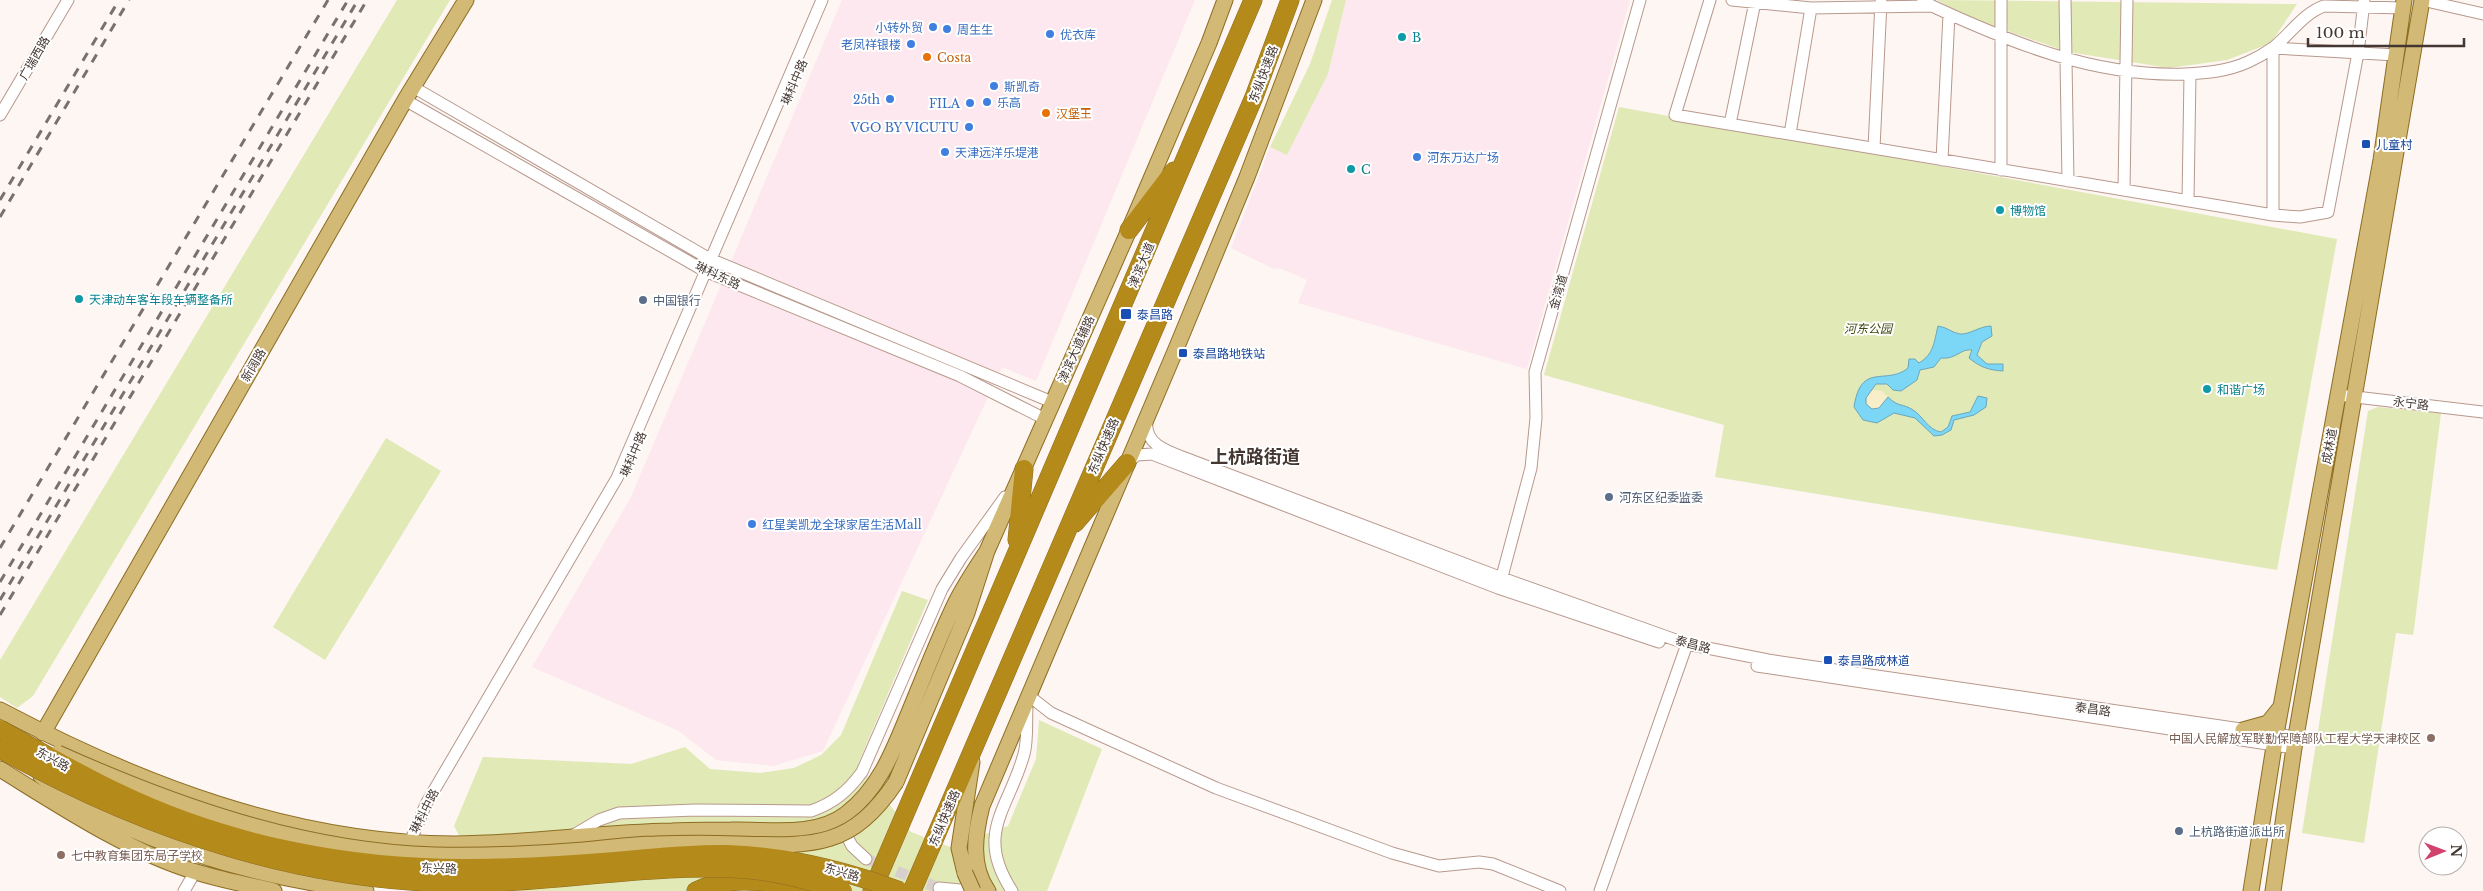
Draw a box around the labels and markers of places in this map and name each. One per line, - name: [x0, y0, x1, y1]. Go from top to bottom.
- place label: 小转外贸: [875, 20, 923, 35]
- marker: 小转外贸: [927, 21, 939, 33]
- place label: 周生生: [957, 22, 993, 37]
- marker: 周生生: [941, 23, 953, 35]
- place label: 优衣库: [1060, 27, 1096, 42]
- marker: 优衣库: [1044, 28, 1056, 40]
- place label: B: [1412, 30, 1421, 45]
- marker: B: [1396, 31, 1408, 43]
- place label: 老凤祥银楼: [841, 37, 901, 52]
- marker: 老凤祥银楼: [905, 38, 917, 50]
- place label: Costa: [937, 50, 971, 65]
- marker: Costa: [921, 51, 933, 63]
- place label: 斯凯奇: [1004, 79, 1040, 94]
- marker: 斯凯奇: [988, 80, 1000, 92]
- place label: 25th: [853, 92, 880, 107]
- marker: 25th: [884, 93, 896, 105]
- place label: 乐高: [997, 95, 1021, 110]
- place label: FILA: [929, 96, 961, 111]
- marker: 乐高: [981, 96, 993, 108]
- marker: FILA: [964, 97, 976, 109]
- place label: 汉堡王: [1056, 106, 1092, 121]
- marker: 汉堡王: [1040, 107, 1052, 119]
- place label: VGO BY VICUTU: [849, 120, 959, 135]
- marker: VGO BY VICUTU: [963, 121, 975, 133]
- place label: 儿童村: [2376, 137, 2413, 152]
- marker: 儿童村: [2360, 138, 2372, 150]
- place label: 天津远洋乐堤港: [955, 145, 1039, 160]
- marker: 天津远洋乐堤港: [939, 146, 951, 158]
- place label: 河东万达广场: [1427, 150, 1499, 165]
- marker: 河东万达广场: [1411, 151, 1423, 163]
- place label: C: [1361, 162, 1371, 177]
- marker: C: [1345, 163, 1357, 175]
- place label: 博物馆: [2010, 203, 2046, 218]
- marker: 博物馆: [1994, 204, 2006, 216]
- place label: 天津动车客车段车辆整备所: [89, 292, 233, 307]
- marker: 天津动车客车段车辆整备所: [73, 293, 85, 305]
- place label: 中国银行: [653, 293, 701, 308]
- marker: 中国银行: [637, 294, 649, 306]
- marker: 泰昌路: [1119, 307, 1133, 321]
- place label: 泰昌路: [1137, 307, 1173, 322]
- place label: 泰昌路地铁站: [1193, 346, 1265, 361]
- marker: 泰昌路地铁站: [1177, 347, 1189, 359]
- place label: 和谐广场: [2217, 382, 2265, 397]
- marker: 和谐广场: [2201, 383, 2213, 395]
- place label: 河东区纪委监委: [1619, 490, 1703, 505]
- marker: 河东区纪委监委: [1603, 491, 1615, 503]
- place label: 红星美凯龙全球家居生活Mall: [762, 517, 922, 532]
- marker: 红星美凯龙全球家居生活Mall: [746, 518, 758, 530]
- place label: 泰昌路成林道: [1838, 653, 1910, 668]
- marker: 泰昌路成林道: [1822, 654, 1834, 666]
- place label: 中国人民解放军联勤保障部队工程大学天津校区: [2169, 731, 2421, 746]
- marker: 中国人民解放军联勤保障部队工程大学天津校区: [2425, 732, 2437, 744]
- place label: 上杭路街道派出所: [2189, 824, 2285, 839]
- marker: 上杭路街道派出所: [2173, 825, 2185, 837]
- place label: 七中教育集团东局子学校: [71, 848, 203, 863]
- marker: 七中教育集团东局子学校: [55, 849, 67, 861]

